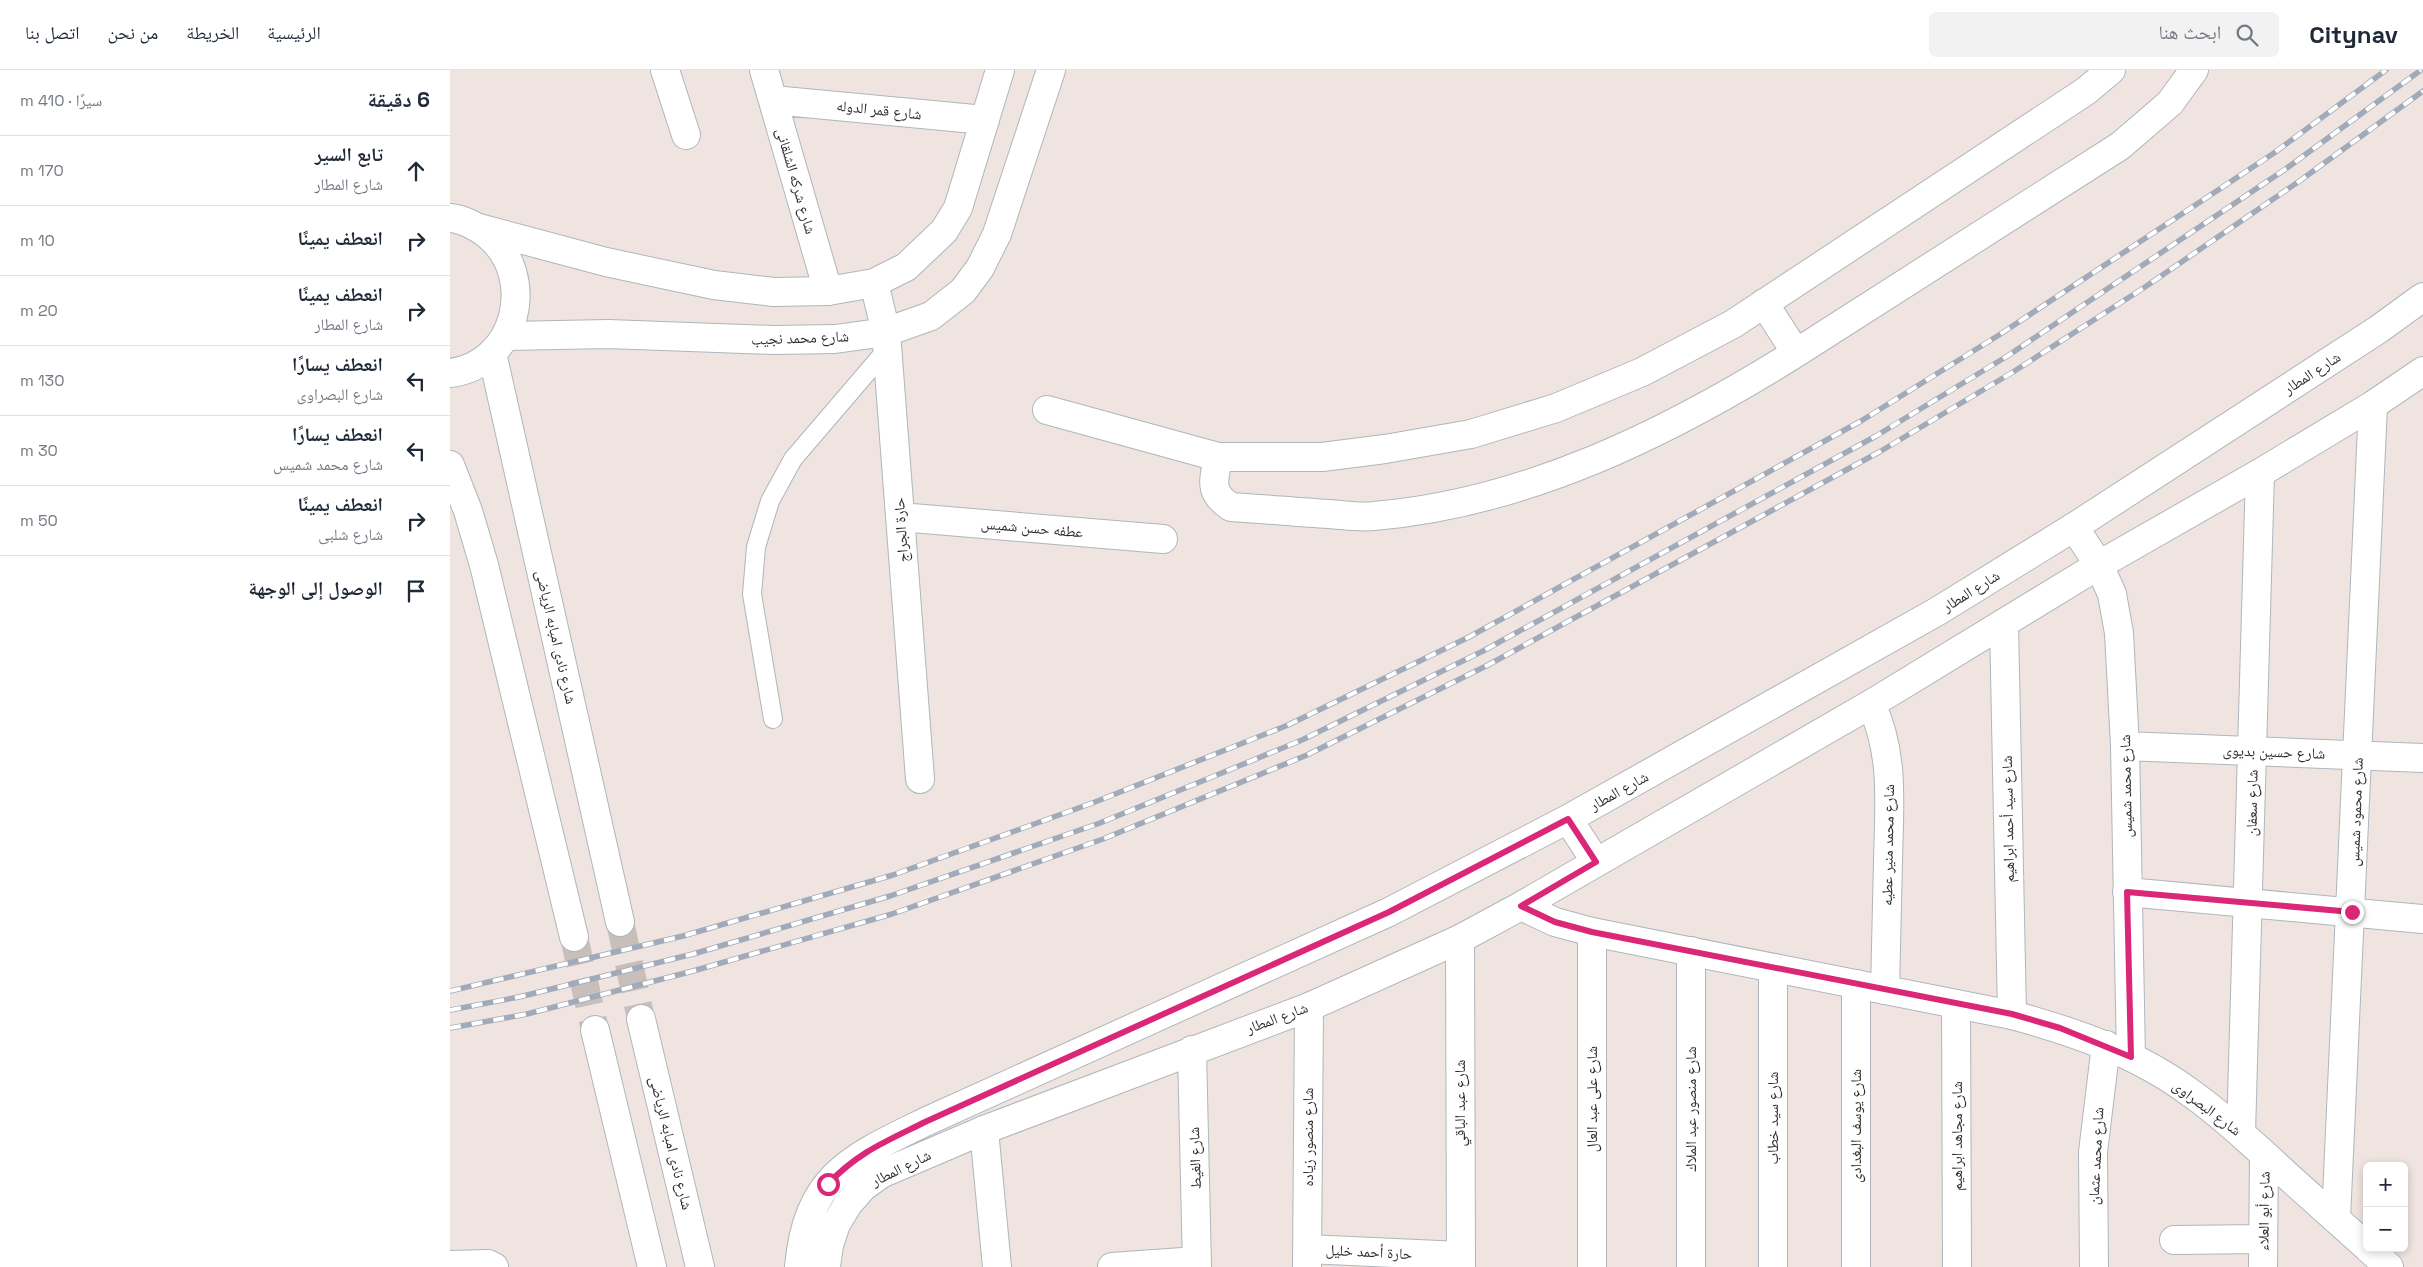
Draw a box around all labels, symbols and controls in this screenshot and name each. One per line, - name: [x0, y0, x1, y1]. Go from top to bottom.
- search box: [1929, 12, 2279, 57]
- text: Citynav: [2309, 19, 2398, 50]
- text: ابحث هنا: [2158, 20, 2221, 45]
- text: اتصل بنا: [25, 21, 80, 44]
- text: من نحن: [108, 21, 158, 44]
- text: الخريطة: [186, 21, 239, 44]
- text: الرئيسية: [267, 21, 321, 44]
- icon: search: [2233, 21, 2261, 49]
- text: 6 دقيقة: [368, 86, 430, 113]
- text: سيرًا · 410 m: [20, 90, 102, 111]
- street label: شارع قمر الدوله: [835, 96, 923, 124]
- street label: شارع شركه الشلقانى: [771, 126, 821, 237]
- text: تابع السير: [315, 142, 383, 167]
- icon: ahead: [402, 157, 430, 185]
- text: 170 m: [20, 160, 64, 181]
- text: شارع المطار: [314, 174, 383, 195]
- text: انعطف يمينًا: [298, 226, 383, 251]
- icon: right: [402, 227, 430, 255]
- text: 10 m: [20, 230, 55, 251]
- text: انعطف يمينًا: [298, 282, 383, 307]
- icon: right: [402, 297, 430, 325]
- text: 20 m: [20, 300, 58, 321]
- text: شارع المطار: [314, 314, 383, 335]
- street label: شارع محمد نجيب: [751, 326, 850, 350]
- street label: شارع المطار: [2279, 347, 2345, 399]
- text: انعطف يسارًا: [292, 352, 383, 377]
- icon: left: [402, 367, 430, 395]
- text: 130 m: [20, 370, 65, 391]
- text: شارع البصراوى: [297, 384, 383, 405]
- text: انعطف يسارًا: [292, 422, 383, 447]
- icon: left: [402, 437, 430, 465]
- text: 30 m: [20, 440, 58, 461]
- text: شارع محمد شميس: [273, 454, 383, 475]
- text: انعطف يمينًا: [298, 492, 383, 517]
- street label: حارة الجراج: [889, 496, 913, 563]
- icon: right: [402, 507, 430, 535]
- text: 50 m: [20, 510, 58, 531]
- street label: عطفه حسن شميس: [980, 514, 1084, 542]
- text: شارع شلبى: [318, 524, 383, 545]
- street label: شارع المطار: [1938, 565, 2004, 617]
- street label: شارع نادى امبابه الرياضى: [531, 568, 581, 706]
- text: الوصول إلى الوجهة: [248, 576, 383, 601]
- icon: arrive: [402, 577, 430, 605]
- street label: شارع محمد شميس: [2115, 734, 2137, 838]
- street label: شارع حسين بديوى: [2222, 740, 2326, 764]
- street label: شارع سيد أحمد ابراهيم: [1997, 755, 2019, 883]
- street label: شارع محمود شميس: [2344, 757, 2368, 867]
- street label: شارع المطار: [1585, 767, 1652, 816]
- street label: شارع سعفان: [2241, 769, 2263, 837]
- street label: شارع محمد منير عطيه: [1877, 784, 1899, 906]
- route end: [2341, 901, 2364, 924]
- street label: شارع المطار: [1242, 998, 1311, 1039]
- street label: شارع على عبد العال: [1582, 1046, 1602, 1152]
- street label: شارع منصور عبد الملاك: [1681, 1046, 1701, 1172]
- street label: شارع عبد الباقي: [1450, 1059, 1472, 1146]
- street label: شارع يوسف البغدادى: [1846, 1069, 1866, 1183]
- street label: شارع سيد خطاب: [1763, 1071, 1783, 1164]
- street label: شارع نادى امبابه الرياضى: [645, 1074, 697, 1212]
- street label: شارع البصراوى: [2169, 1076, 2246, 1140]
- street label: شارع مجاهد ابراهيم: [1947, 1081, 1967, 1191]
- street label: شارع منصور زياده: [1298, 1087, 1318, 1187]
- street label: شارع محمد عثمان: [2083, 1106, 2109, 1206]
- street label: شارع الغيط: [1184, 1126, 1206, 1190]
- street label: شارع المطار: [867, 1145, 934, 1192]
- map controls: [2363, 1162, 2408, 1252]
- button: +: [2363, 1162, 2408, 1207]
- street label: شارع أبو العلاء: [2253, 1171, 2275, 1251]
- route start: [817, 1173, 840, 1196]
- button: −: [2363, 1207, 2408, 1252]
- street label: حارة أحمد خليل: [1325, 1240, 1413, 1264]

